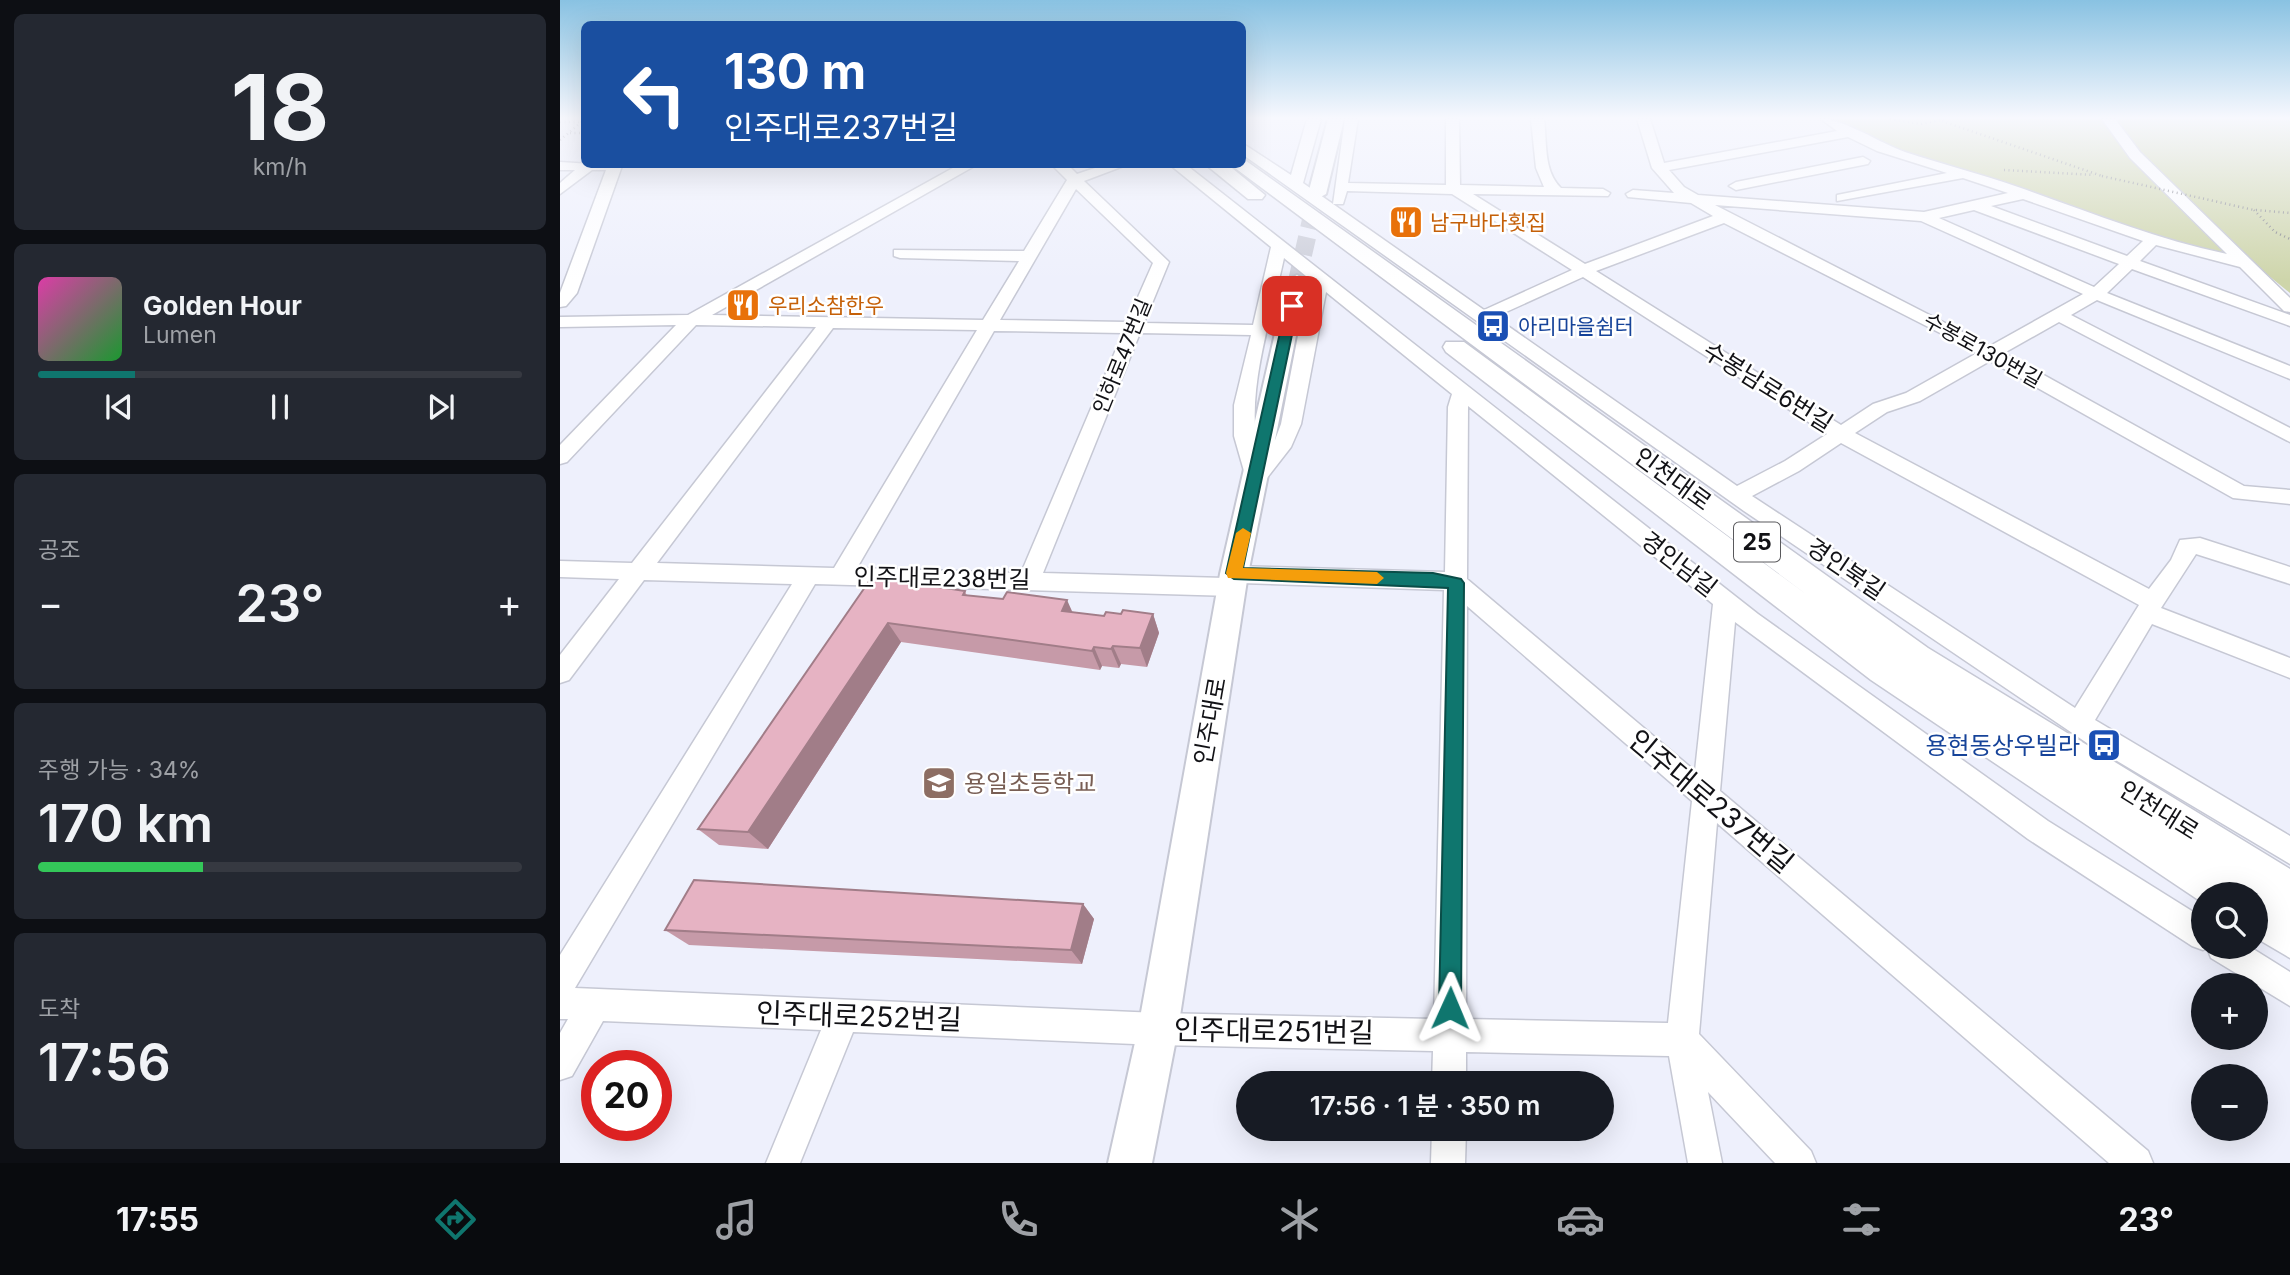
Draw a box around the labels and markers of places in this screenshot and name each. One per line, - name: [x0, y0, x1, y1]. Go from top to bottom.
- restaurant icon: 남구바다횟집: [1387, 203, 1425, 241]
- place label: 남구바다횟집: [1430, 210, 1546, 235]
- pin: [1262, 276, 1322, 336]
- restaurant icon: 우리소참한우: [724, 286, 762, 324]
- place label: 우리소참한우: [768, 293, 884, 318]
- bus stop icon: 아리마을쉼터: [1474, 307, 1512, 345]
- place label: 아리마을쉼터: [1518, 314, 1634, 339]
- bus stop icon: 용현동상우빌라: [2085, 726, 2123, 764]
- place label: 용현동상우빌라: [1925, 731, 2080, 760]
- school or university icon: 용일초등학교: [920, 764, 958, 802]
- place label: 용일초등학교: [964, 769, 1096, 798]

